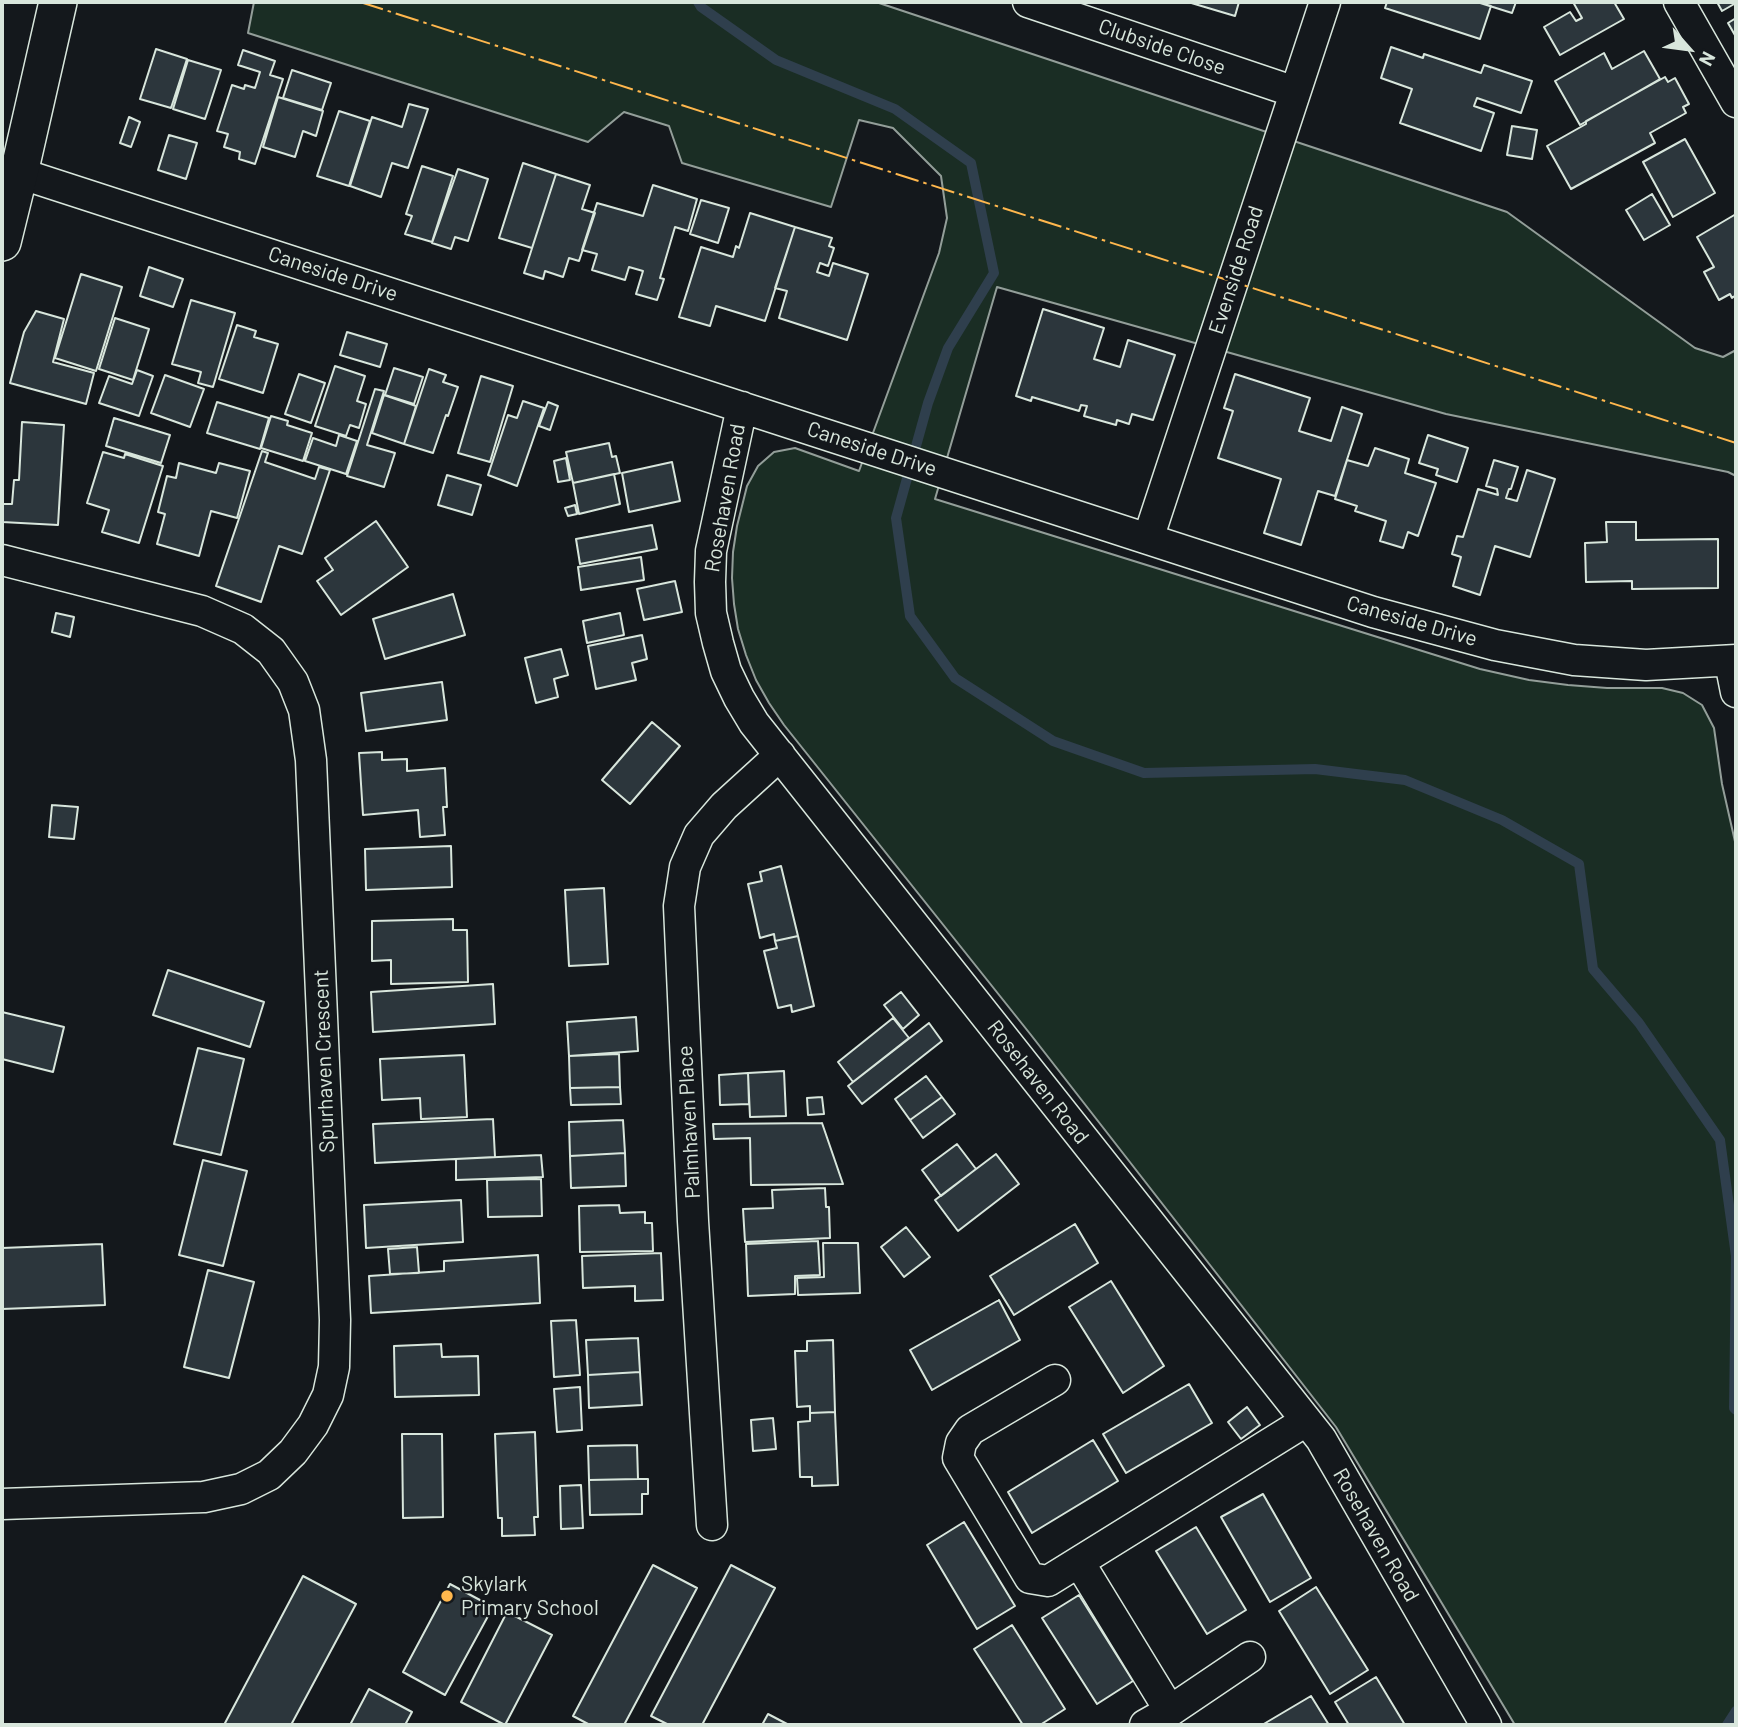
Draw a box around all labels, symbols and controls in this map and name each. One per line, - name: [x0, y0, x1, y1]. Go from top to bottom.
- street label: Clubside Close: [1095, 13, 1229, 81]
- north arrow: [1654, 14, 1724, 84]
- text: N: [1695, 48, 1721, 70]
- street label: Evenside Road: [1203, 203, 1269, 337]
- street label: Caneside Drive: [265, 241, 401, 307]
- street label: Caneside Drive: [804, 416, 940, 482]
- street label: Rosehaven Road: [700, 422, 750, 574]
- street label: Caneside Drive: [1344, 590, 1480, 652]
- street label: Spurhaven Crescent: [308, 969, 340, 1153]
- street label: Rosehaven Road: [982, 1015, 1094, 1149]
- street label: Palmhaven Place: [672, 1045, 706, 1199]
- street label: Rosehaven Road: [1328, 1464, 1424, 1606]
- place label: Skylark Primary School: [461, 1571, 599, 1621]
- marker: Skylark Primary School: [439, 1588, 455, 1604]

